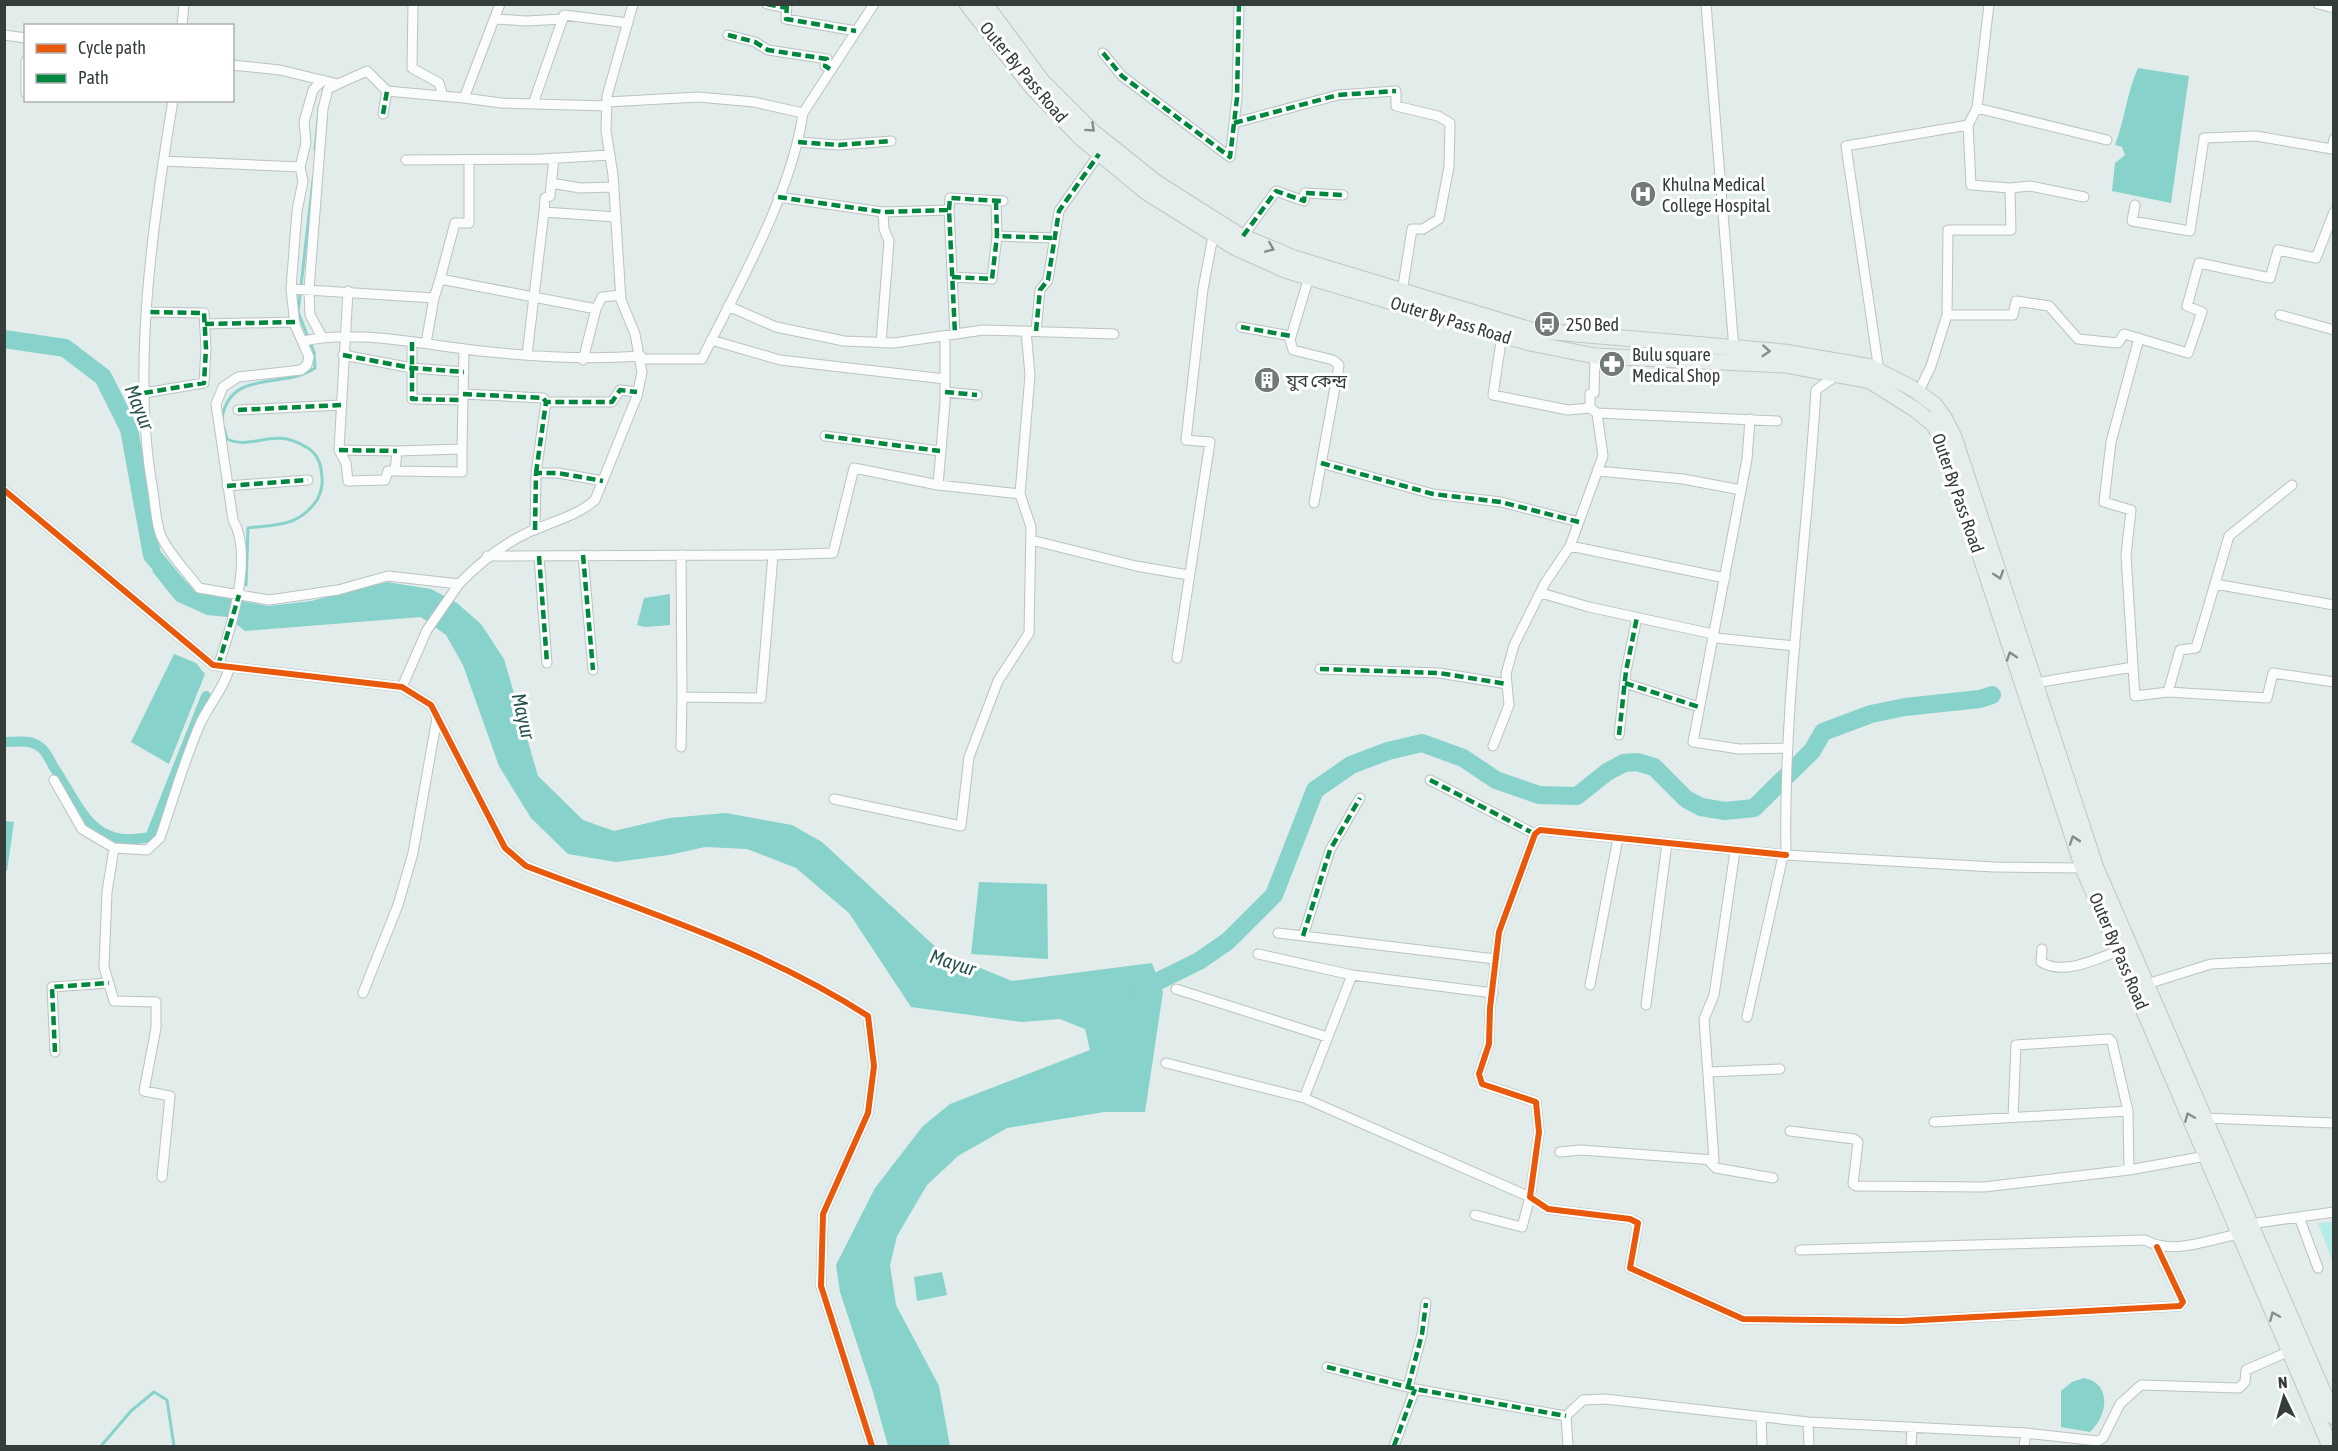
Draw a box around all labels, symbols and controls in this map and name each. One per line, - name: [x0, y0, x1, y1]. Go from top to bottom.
- street label: Outer By Pass Road: [976, 17, 1072, 127]
- legend: [24, 24, 234, 102]
- text: Cycle path: [78, 37, 146, 58]
- text: Path: [78, 67, 109, 88]
- one-way arrow: [1083, 121, 1094, 132]
- place label: Khulna Medical College Hospital: [1662, 174, 1771, 216]
- hospital icon: Khulna Medical College Hospital: [1628, 179, 1658, 209]
- one-way arrow: [1263, 241, 1274, 253]
- street label: Outer By Pass Road: [1388, 292, 1514, 348]
- bus stop icon: 250 Bed: [1532, 309, 1562, 339]
- place label: 250 Bed: [1566, 314, 1619, 335]
- place label: Bulu square Medical Shop: [1632, 344, 1720, 386]
- one-way arrow: [1761, 344, 1770, 357]
- pharmacy icon: Bulu square Medical Shop: [1597, 349, 1627, 379]
- building icon: যুব কেন্দ্র: [1252, 365, 1282, 395]
- place label: যুব কেন্দ্র: [1285, 370, 1348, 392]
- water label: Mayur: [121, 381, 160, 434]
- street label: Outer By Pass Road: [1928, 431, 1988, 555]
- one-way arrow: [1991, 569, 2004, 579]
- one-way arrow: [2006, 651, 2018, 662]
- water label: Mayur: [508, 691, 541, 742]
- one-way arrow: [2068, 835, 2081, 846]
- street label: Outer By Pass Road: [2085, 889, 2153, 1013]
- water label: Mayur: [927, 944, 980, 980]
- one-way arrow: [2184, 1112, 2196, 1123]
- one-way arrow: [2269, 1311, 2281, 1322]
- north arrow: [2254, 1367, 2314, 1427]
- text: N: [2277, 1373, 2288, 1391]

